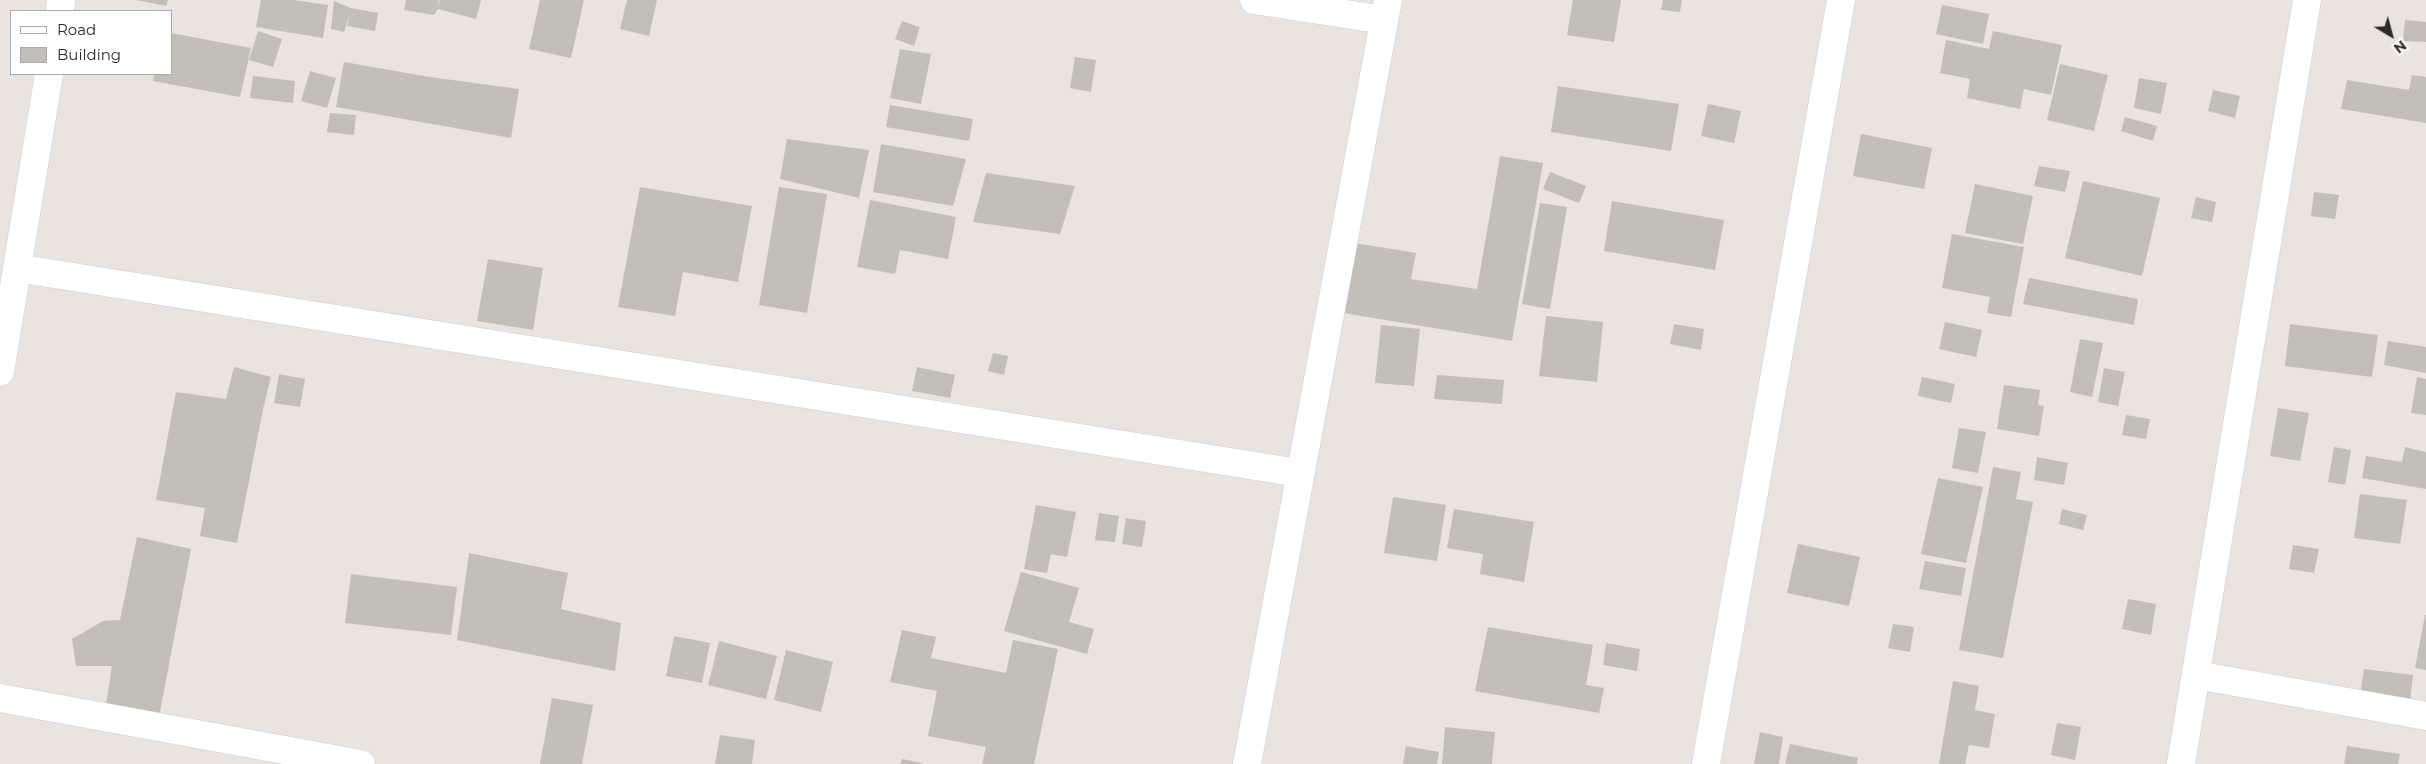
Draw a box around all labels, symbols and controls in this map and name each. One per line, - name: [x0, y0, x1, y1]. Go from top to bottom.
- legend: [10, 10, 172, 75]
- north arrow: [2366, 10, 2416, 60]
- text: Road: [57, 20, 96, 39]
- text: N: [2390, 36, 2410, 58]
- text: Building: [57, 45, 121, 64]

